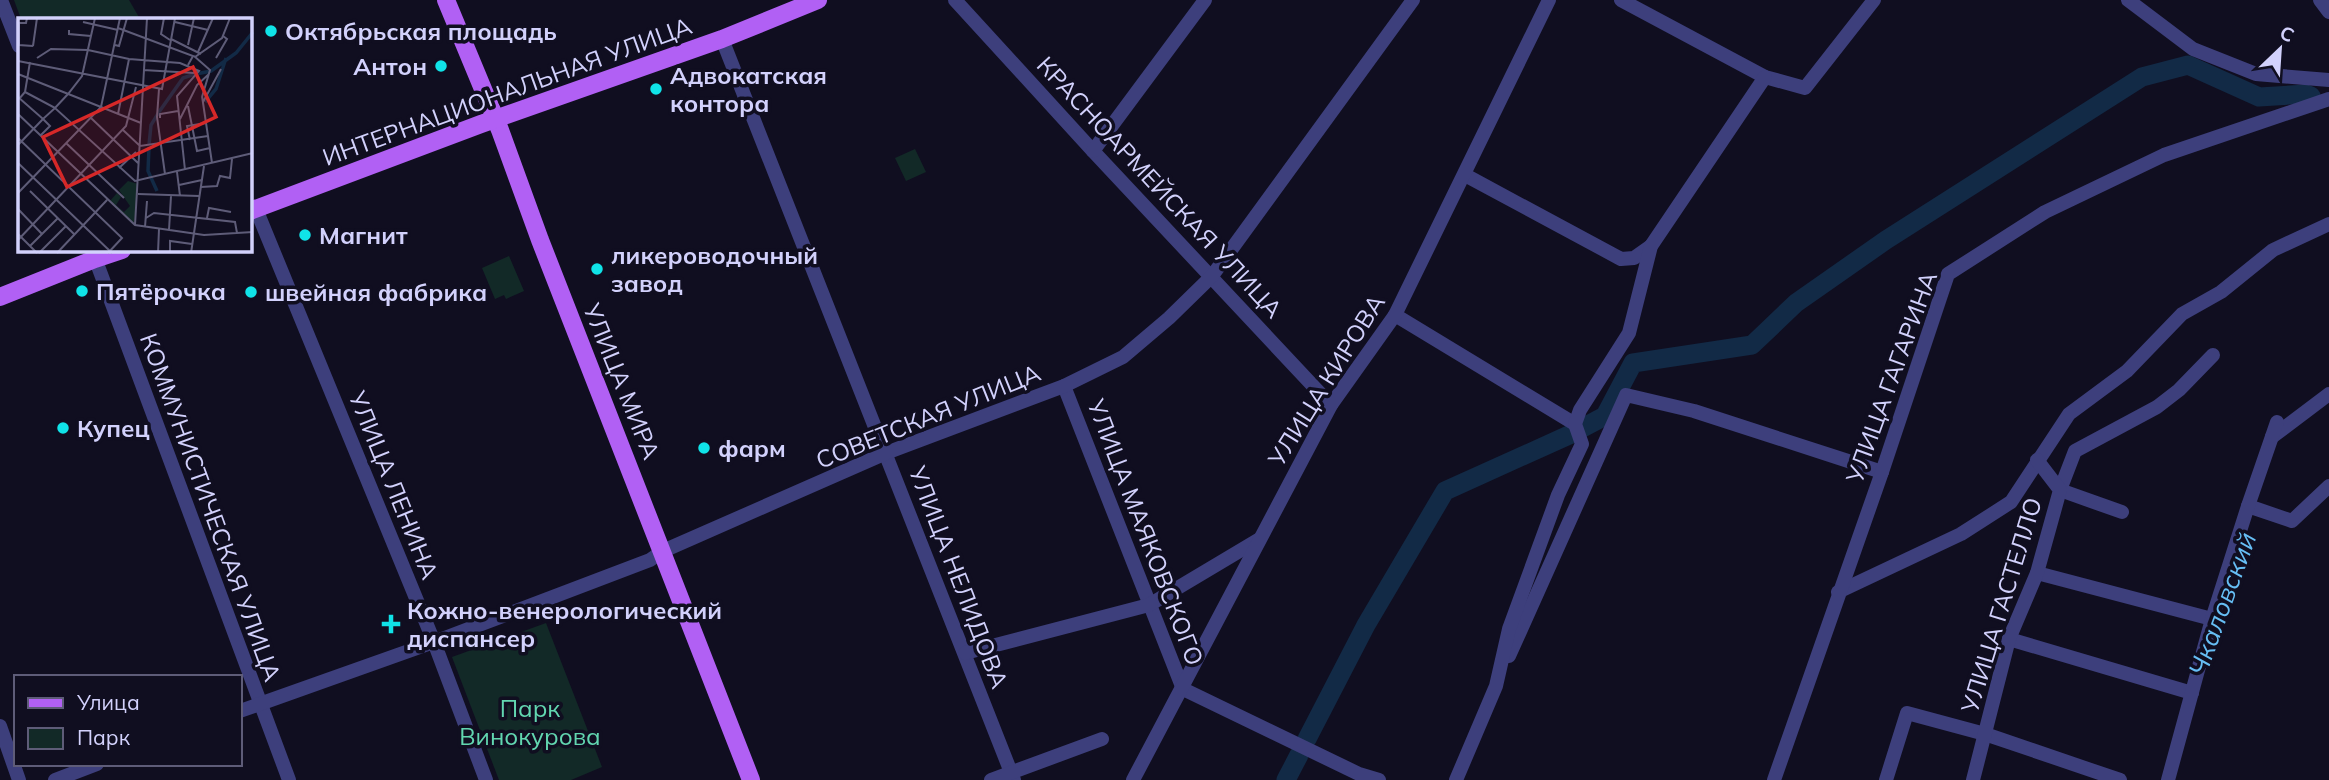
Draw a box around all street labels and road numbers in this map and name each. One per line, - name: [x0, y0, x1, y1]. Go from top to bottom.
- street label: ИНТЕРНАЦИОНАЛЬНАЯ УЛИЦА: [318, 10, 696, 172]
- street label: КРАСНОАРМЕЙСКАЯ УЛИЦА: [1031, 50, 1289, 324]
- street label: УЛИЦА ГАГАРИНА: [1839, 267, 1943, 488]
- street label: УЛИЦА КИРОВА: [1261, 288, 1391, 472]
- street label: УЛИЦА МИРА: [577, 298, 667, 464]
- street label: КОММУНИСТИЧЕСКАЯ УЛИЦА: [134, 329, 288, 685]
- street label: СОВЕТСКАЯ УЛИЦА: [811, 357, 1045, 475]
- street label: УЛИЦА ЛЕНИНА: [342, 386, 446, 584]
- street label: УЛИЦА МАЯКОВСКОГО: [1081, 394, 1211, 669]
- street label: УЛИЦА НЕЛИДОВА: [902, 461, 1015, 693]
- street label: УЛИЦА ГАСТЕЛЛО: [1954, 494, 2048, 717]

